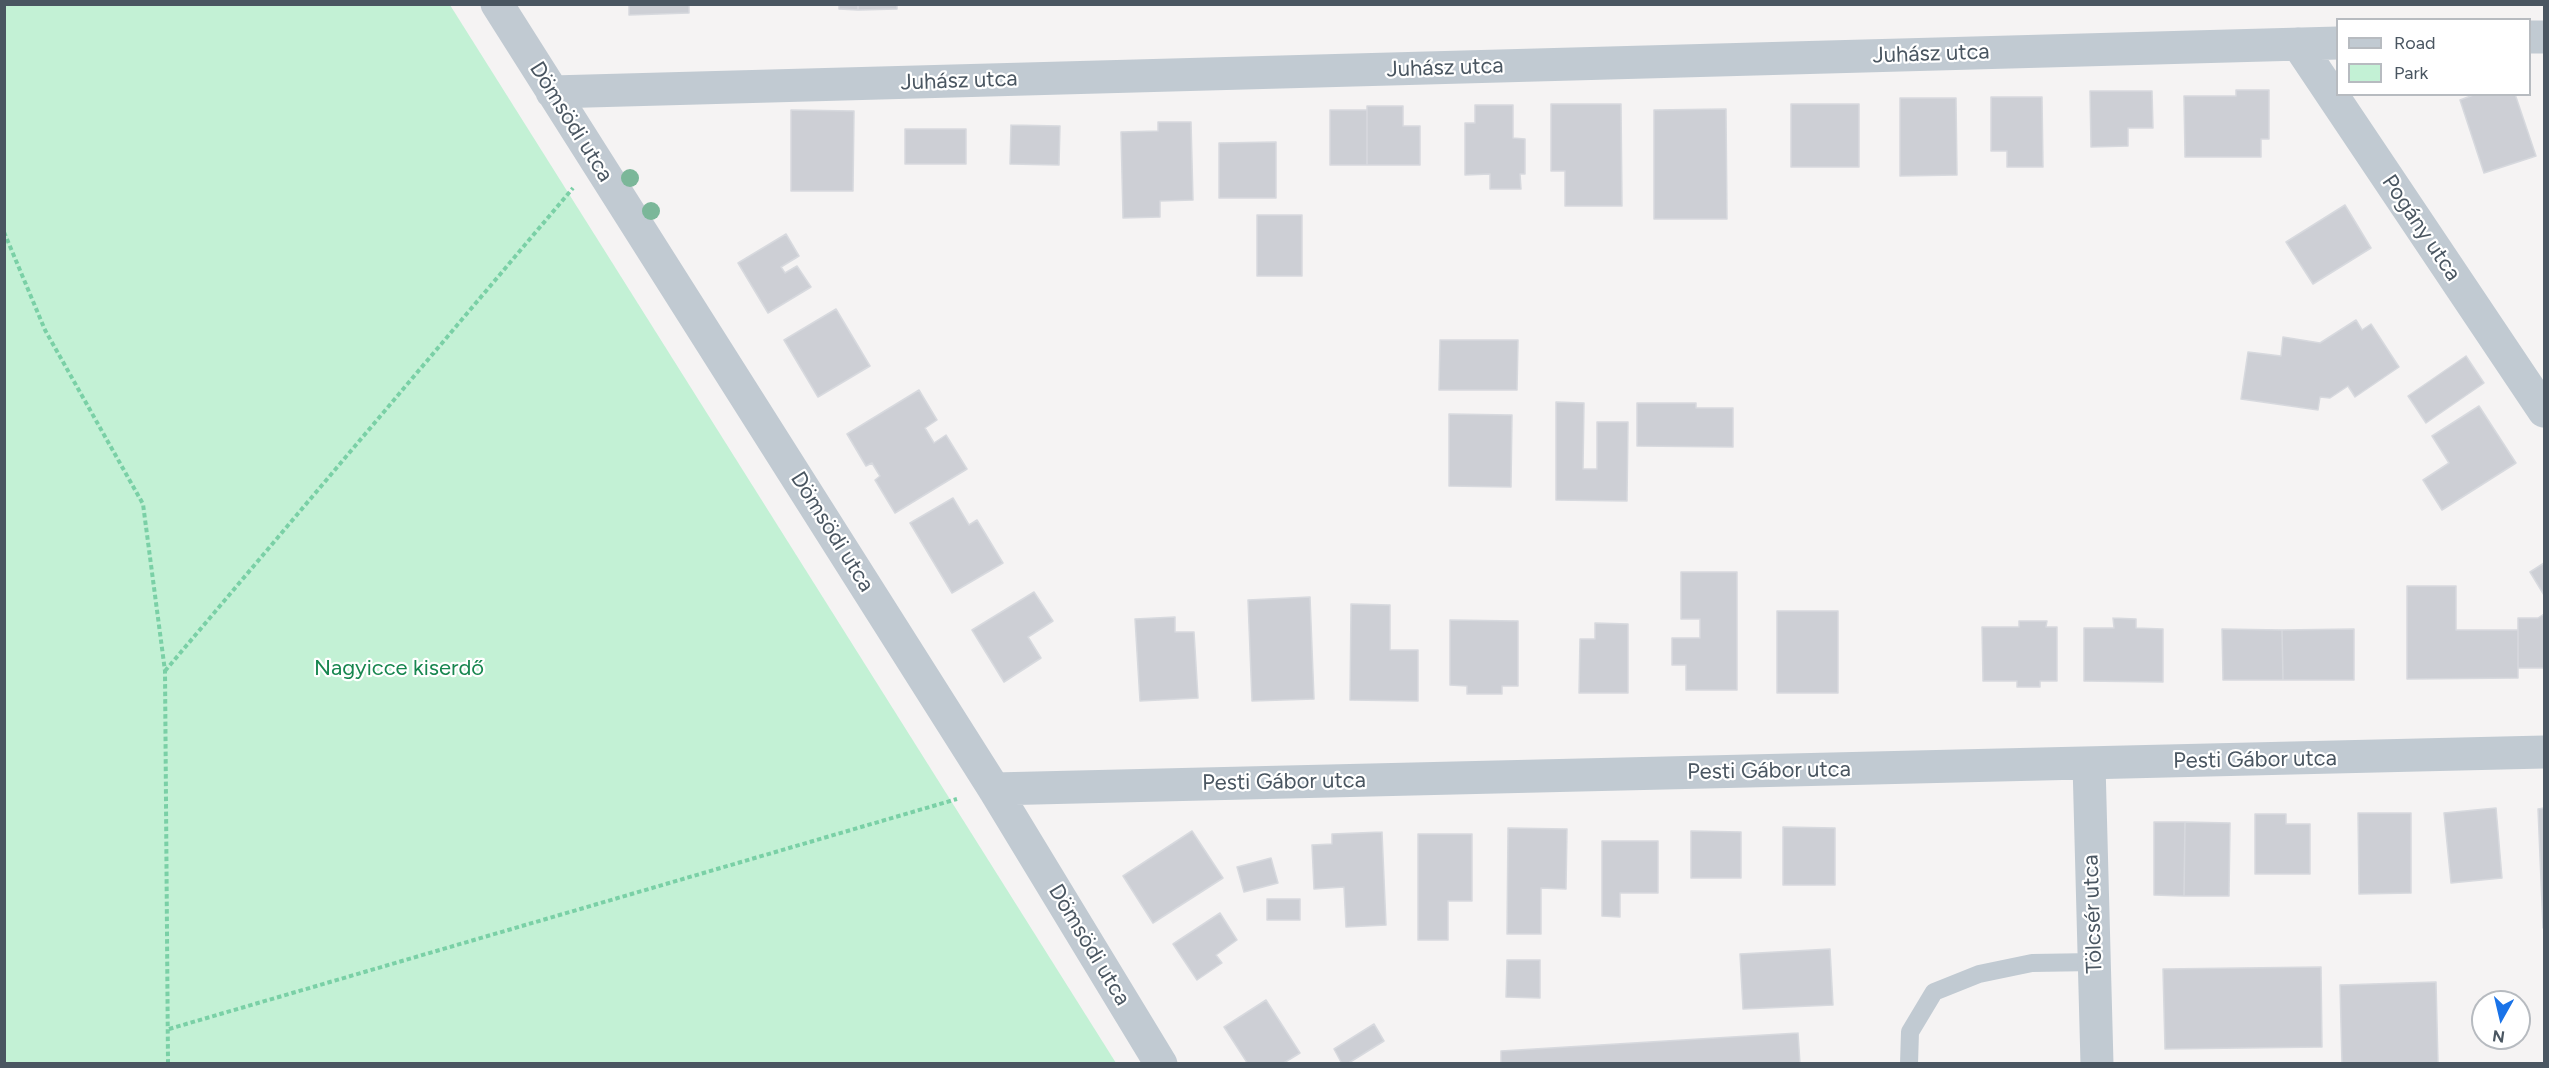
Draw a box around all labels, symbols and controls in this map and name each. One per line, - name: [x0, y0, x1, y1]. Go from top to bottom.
- legend: [2336, 18, 2531, 96]
- text: Road: [2394, 32, 2435, 54]
- street label: Juhász utca: [1872, 39, 1990, 69]
- street label: Juhász utca: [1386, 53, 1504, 83]
- street label: Dömsödi utca: [524, 57, 618, 187]
- text: Park: [2394, 62, 2428, 84]
- street label: Juhász utca: [900, 66, 1018, 96]
- street label: Pogány utca: [2376, 170, 2466, 286]
- street label: Dömsödi utca: [785, 467, 879, 597]
- park label: Nagyicce kiserdő: [314, 656, 484, 682]
- street label: Pesti Gábor utca: [2173, 745, 2337, 775]
- street label: Pesti Gábor utca: [1687, 756, 1851, 786]
- street label: Pesti Gábor utca: [1202, 767, 1366, 797]
- street label: Tölcsér utca: [2078, 854, 2108, 974]
- street label: Dömsödi utca: [1042, 880, 1136, 1010]
- north arrow: [2471, 990, 2531, 1050]
- text: N: [2491, 1026, 2506, 1047]

